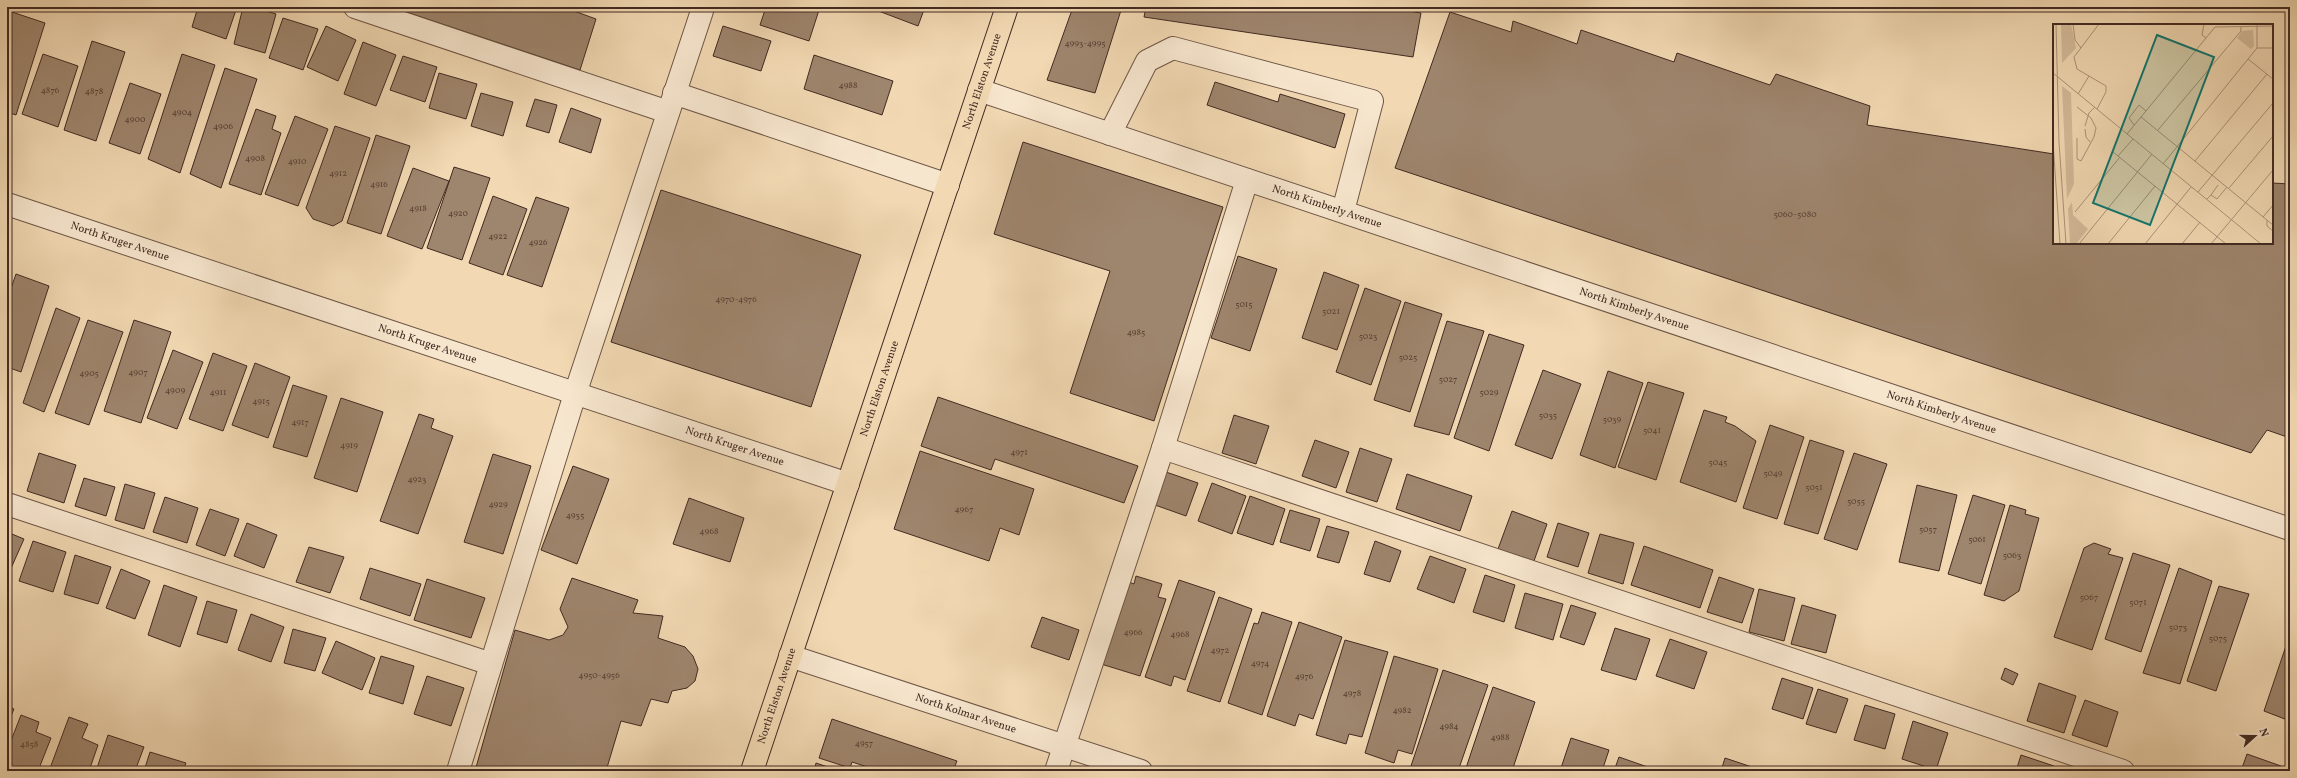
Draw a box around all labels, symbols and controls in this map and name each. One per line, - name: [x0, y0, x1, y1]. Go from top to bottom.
- inset map: [2053, 24, 2273, 244]
- street label: North Elston Avenue: [959, 31, 1005, 131]
- house number: 4993-4995: [1064, 37, 1106, 50]
- house number: 4988: [839, 79, 858, 92]
- house number: 4876: [41, 84, 60, 97]
- house number: 4878: [85, 85, 104, 98]
- house number: 4904: [172, 106, 192, 119]
- house number: 4900: [125, 113, 146, 126]
- house number: 4906: [213, 120, 233, 133]
- house number: 4908: [245, 152, 265, 165]
- house number: 4910: [288, 155, 307, 168]
- house number: 4912: [329, 167, 347, 180]
- house number: 4916: [370, 178, 388, 191]
- street label: North Kimberly Avenue: [1270, 181, 1384, 232]
- house number: 4918: [409, 202, 427, 215]
- house number: 4920: [448, 207, 469, 220]
- house number: 5060-5080: [1773, 208, 1817, 221]
- street label: North Kruger Avenue: [69, 218, 171, 265]
- house number: 4922: [488, 230, 508, 243]
- house number: 4926: [528, 236, 548, 249]
- street label: North Kimberly Avenue: [1577, 284, 1691, 335]
- house number: 4970-4976: [715, 293, 757, 306]
- house number: 5015: [1235, 298, 1253, 311]
- house number: 5021: [1322, 305, 1340, 318]
- street label: North Kruger Avenue: [376, 321, 479, 367]
- house number: 4985: [1127, 326, 1145, 339]
- house number: 5023: [1359, 330, 1378, 343]
- street label: North Elston Avenue: [857, 339, 903, 439]
- house number: 5025: [1399, 351, 1417, 364]
- house number: 4907: [128, 366, 148, 379]
- house number: 4905: [79, 367, 99, 380]
- house number: 5027: [1439, 373, 1457, 386]
- house number: 4909: [165, 384, 185, 397]
- house number: 4911: [210, 386, 226, 399]
- house number: 5029: [1480, 386, 1499, 399]
- street label: North Kimberly Avenue: [1885, 387, 1998, 438]
- house number: 4915: [252, 395, 270, 408]
- house number: 5035: [1539, 409, 1557, 422]
- house number: 5039: [1603, 413, 1622, 426]
- house number: 4917: [291, 416, 309, 429]
- street label: North Kruger Avenue: [683, 423, 786, 470]
- house number: 5041: [1643, 424, 1661, 437]
- house number: 4919: [340, 439, 358, 452]
- house number: 4971: [1010, 446, 1028, 459]
- house number: 5045: [1709, 456, 1727, 469]
- house number: 5049: [1763, 467, 1783, 480]
- house number: 4923: [408, 473, 427, 486]
- house number: 5051: [1805, 481, 1823, 494]
- house number: 5055: [1847, 495, 1865, 508]
- house number: 4929: [488, 498, 508, 511]
- house number: 4967: [954, 503, 974, 516]
- house number: 4935: [566, 509, 584, 522]
- house number: 5057: [1919, 523, 1937, 536]
- house number: 4968: [699, 525, 719, 538]
- house number: 5061: [1968, 533, 1986, 546]
- house number: 5063: [2003, 549, 2022, 562]
- house number: 5067: [2080, 591, 2098, 604]
- house number: 5071: [2129, 596, 2147, 609]
- house number: 5073: [2169, 621, 2188, 634]
- house number: 4966: [1123, 626, 1143, 639]
- house number: 4968: [1170, 628, 1190, 641]
- house number: 5075: [2209, 632, 2227, 645]
- house number: 4972: [1211, 644, 1230, 657]
- street label: North Elston Avenue: [754, 646, 800, 746]
- house number: 4974: [1251, 657, 1269, 670]
- house number: 4950-4956: [578, 669, 620, 682]
- house number: 4976: [1295, 670, 1314, 683]
- house number: 4978: [1343, 687, 1362, 700]
- street label: North Kolmar Avenue: [913, 690, 1018, 737]
- house number: 4982: [1392, 704, 1412, 717]
- north arrow: [2235, 716, 2275, 756]
- house number: 4984: [1439, 720, 1459, 733]
- text: N: [2255, 727, 2271, 739]
- house number: 4988: [1491, 731, 1510, 744]
- house number: 4957: [855, 737, 873, 750]
- house number: 4858: [20, 738, 39, 751]

